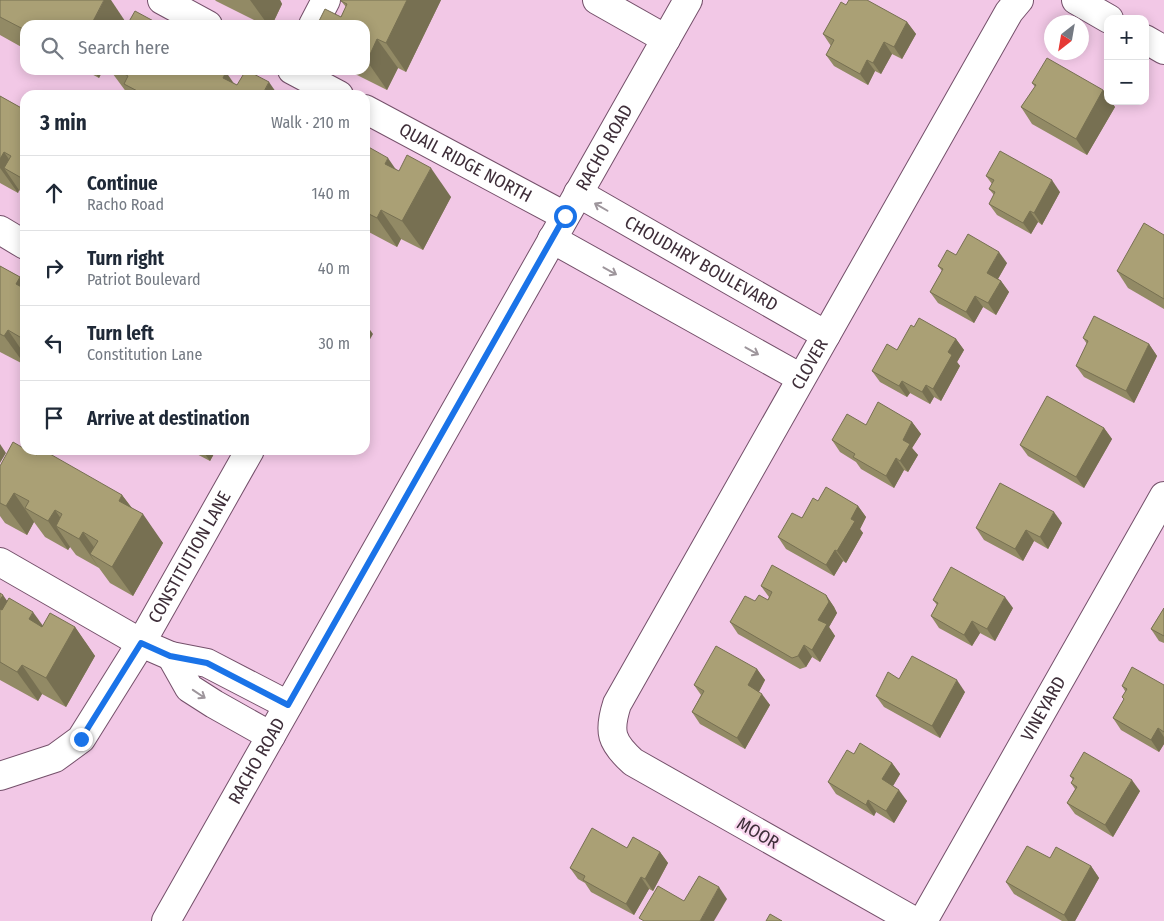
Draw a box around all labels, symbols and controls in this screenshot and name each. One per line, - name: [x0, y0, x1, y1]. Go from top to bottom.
- north arrow: [1044, 15, 1089, 60]
- map controls: [1104, 15, 1149, 105]
- button: +: [1104, 15, 1149, 60]
- search box: [20, 20, 370, 75]
- icon: search: [38, 34, 66, 62]
- text: Search here: [78, 36, 170, 59]
- button: −: [1104, 60, 1149, 105]
- street label: RACHO ROAD: [571, 101, 637, 195]
- text: 3 min: [40, 110, 87, 136]
- text: Walk · 210 m: [271, 113, 350, 132]
- street label: QUAIL RIDGE NORTH: [395, 118, 536, 207]
- text: Continue: [87, 172, 158, 195]
- icon: ahead: [40, 179, 68, 207]
- text: 140 m: [312, 184, 350, 203]
- text: Racho Road: [87, 195, 164, 214]
- one-way arrow: [594, 201, 609, 211]
- route start: [554, 205, 577, 228]
- street label: CHOUDHRY BOULEVARD: [621, 211, 782, 316]
- text: Turn right: [87, 247, 164, 270]
- icon: right: [40, 254, 68, 282]
- text: 40 m: [318, 259, 350, 278]
- one-way arrow: [602, 267, 617, 276]
- text: Patriot Boulevard: [87, 270, 201, 289]
- text: Turn left: [87, 322, 154, 345]
- icon: left: [40, 329, 68, 357]
- text: 30 m: [318, 334, 350, 353]
- street label: CLOVER: [786, 335, 833, 394]
- text: Constitution Lane: [87, 345, 202, 364]
- one-way arrow: [744, 346, 758, 356]
- icon: arrive: [40, 404, 68, 432]
- text: Arrive at destination: [87, 407, 250, 430]
- street label: CONSTITUTION LANE: [144, 487, 236, 627]
- street label: VINEYARD: [1016, 672, 1070, 745]
- one-way arrow: [192, 689, 206, 699]
- street label: RACHO ROAD: [224, 714, 290, 808]
- route end: [70, 728, 93, 751]
- street label: MOOR: [733, 812, 783, 854]

